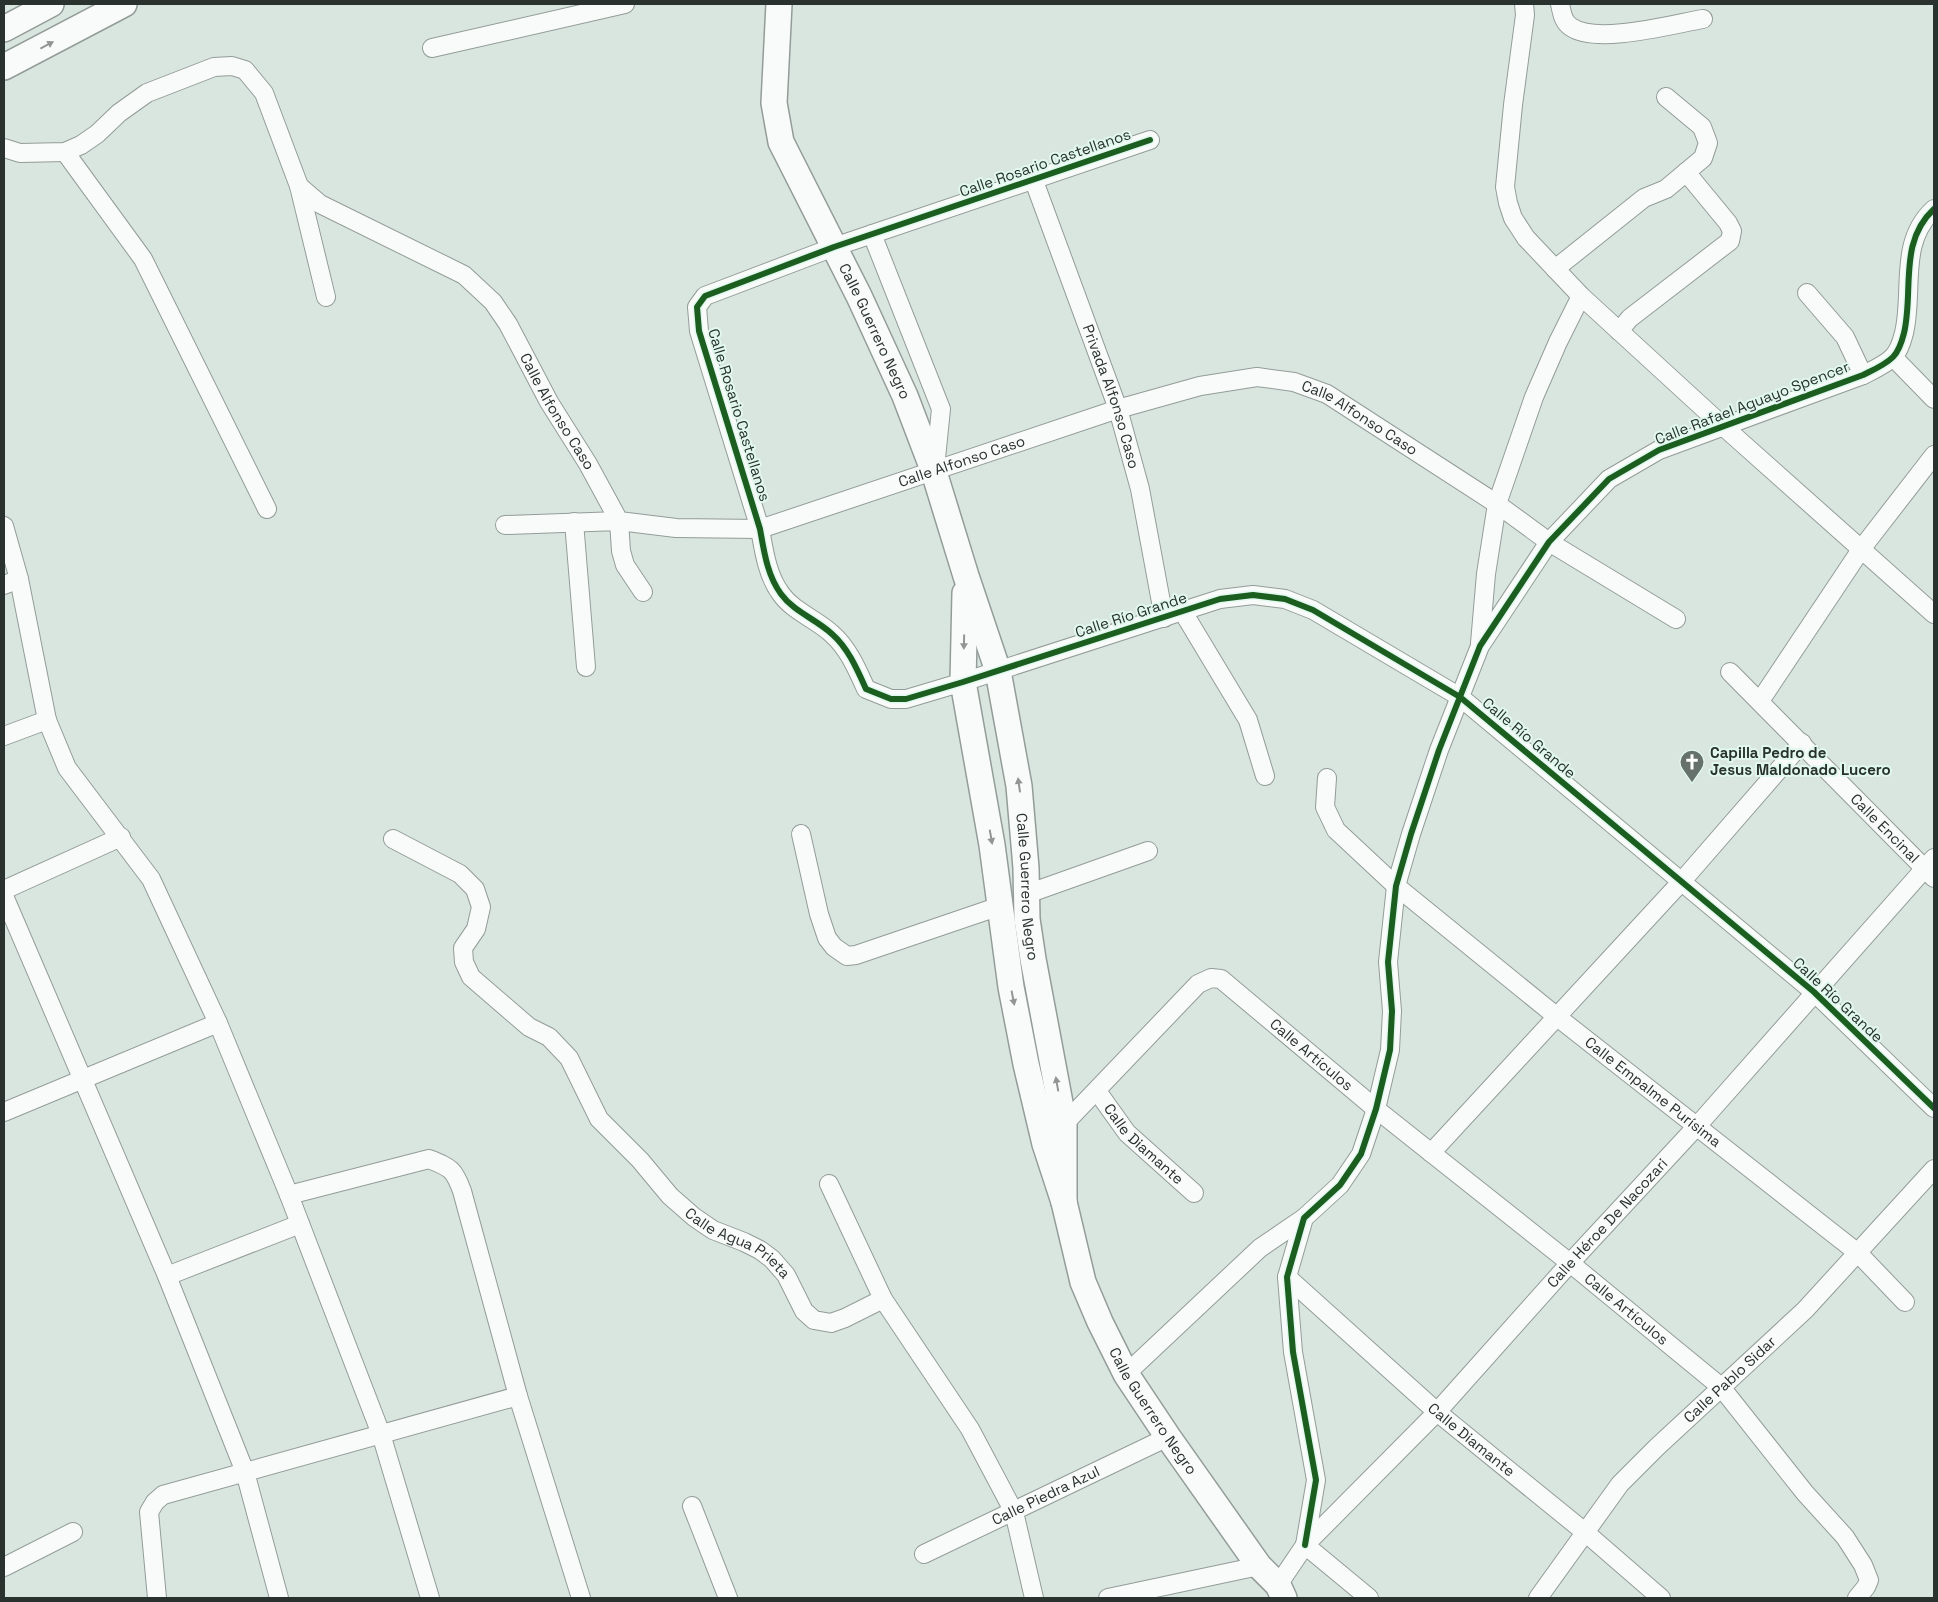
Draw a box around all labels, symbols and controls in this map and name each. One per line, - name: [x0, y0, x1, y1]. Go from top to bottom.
- one-way arrow: [40, 40, 54, 49]
- street label: Calle Rosario Castellanos: [957, 124, 1133, 201]
- street label: Calle Guerrero Negro: [835, 260, 915, 402]
- street label: Privada Alfonso Caso: [1079, 322, 1144, 471]
- street label: Calle Rosario Castellanos: [704, 326, 775, 504]
- street label: Calle Alfonso Caso: [516, 350, 599, 473]
- street label: Calle Rafael Aguayo Spencer: [1652, 357, 1852, 448]
- street label: Calle Alfonso Caso: [1299, 376, 1421, 459]
- street label: Calle Alfonso Caso: [896, 431, 1027, 491]
- street label: Calle Río Grande: [1073, 587, 1189, 642]
- one-way arrow: [960, 634, 968, 650]
- street label: Calle Río Grande: [1479, 693, 1580, 782]
- place label: Capilla Pedro de Jesus Maldonado Lucero: [1710, 743, 1891, 779]
- church icon: Capilla Pedro de Jesus Maldonado Lucero: [1679, 749, 1705, 783]
- one-way arrow: [1014, 776, 1022, 792]
- street label: Calle Encinal: [1847, 789, 1924, 867]
- street label: Calle Guerrero Negro: [1012, 812, 1043, 962]
- one-way arrow: [987, 829, 995, 845]
- street label: Calle Río Grande: [1789, 953, 1887, 1046]
- one-way arrow: [1010, 990, 1018, 1006]
- street label: Calle Artículos: [1266, 1014, 1357, 1095]
- street label: Calle Empalme Purísima: [1581, 1032, 1726, 1151]
- one-way arrow: [1053, 1076, 1061, 1092]
- street label: Calle Diamante: [1100, 1100, 1188, 1188]
- street label: Calle Héroe De Nacozari: [1543, 1154, 1671, 1291]
- street label: Calle Agua Prieta: [681, 1203, 795, 1282]
- street label: Calle Artículos: [1581, 1269, 1672, 1349]
- street label: Calle Pablo Sidar: [1679, 1332, 1780, 1427]
- street label: Calle Guerrero Negro: [1105, 1344, 1201, 1478]
- street label: Calle Diamante: [1424, 1398, 1519, 1481]
- street label: Calle Piedra Azul: [988, 1461, 1103, 1529]

